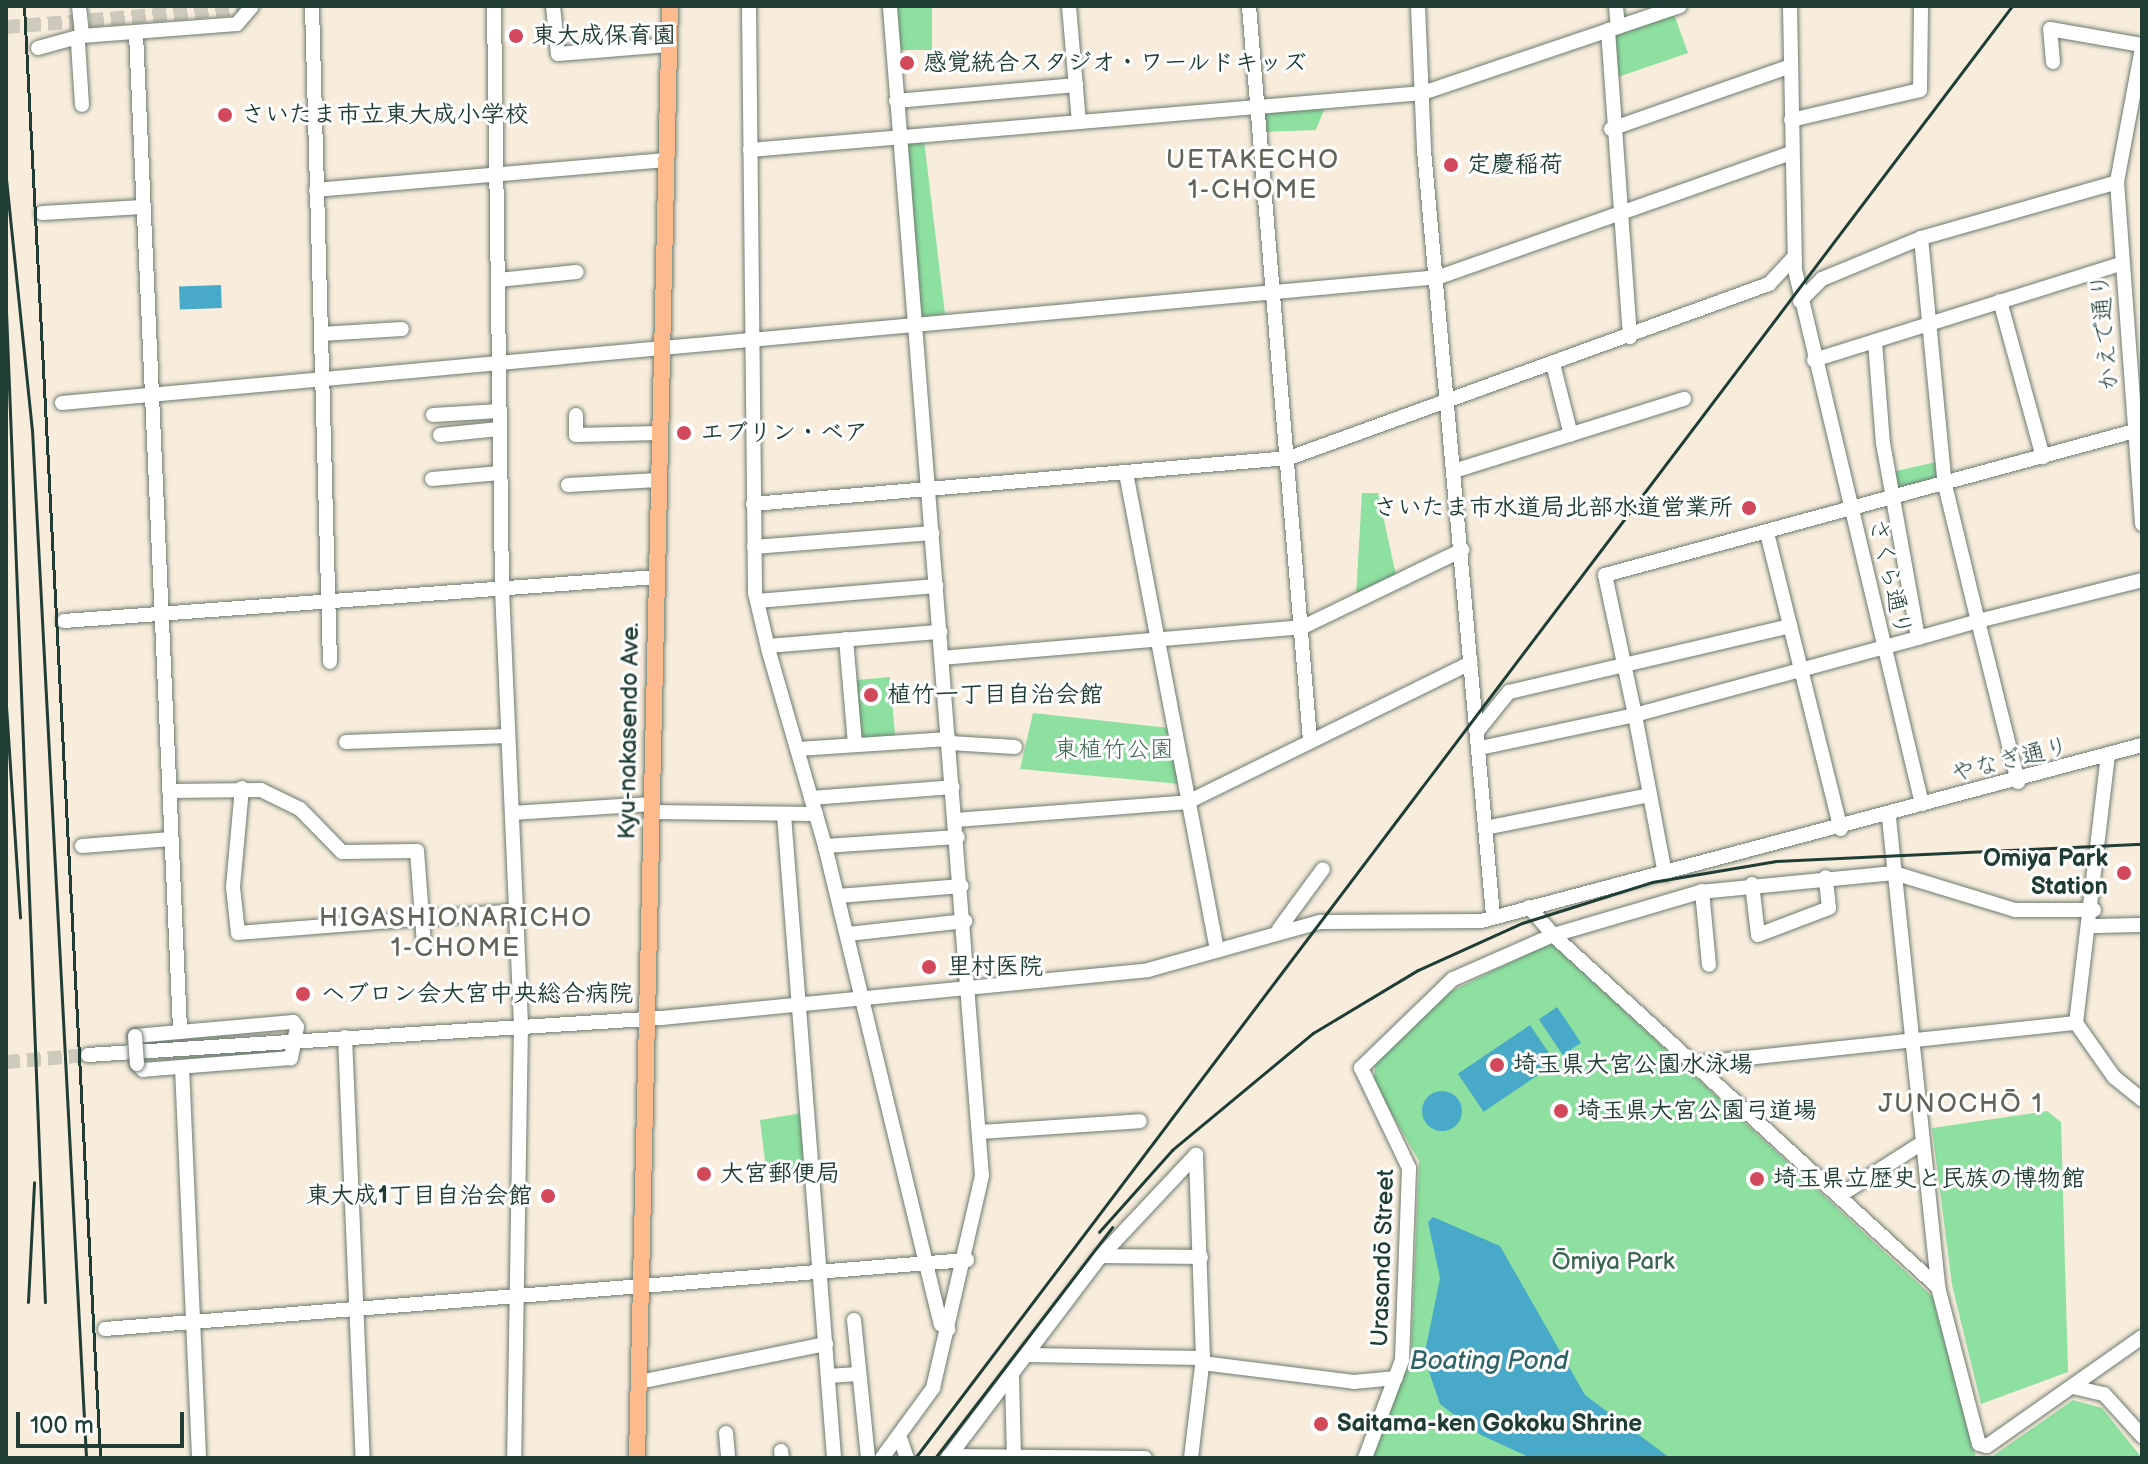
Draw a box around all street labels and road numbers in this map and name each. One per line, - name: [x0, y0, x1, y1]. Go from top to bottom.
- street label: かえで通り: [2085, 271, 2125, 393]
- street label: さくら通り: [1862, 515, 1918, 639]
- street label: Kyu-nakasendo Ave.: [613, 622, 645, 840]
- street label: やなぎ通り: [1948, 732, 2072, 788]
- street label: Urasandō Street: [1366, 1168, 1400, 1348]

